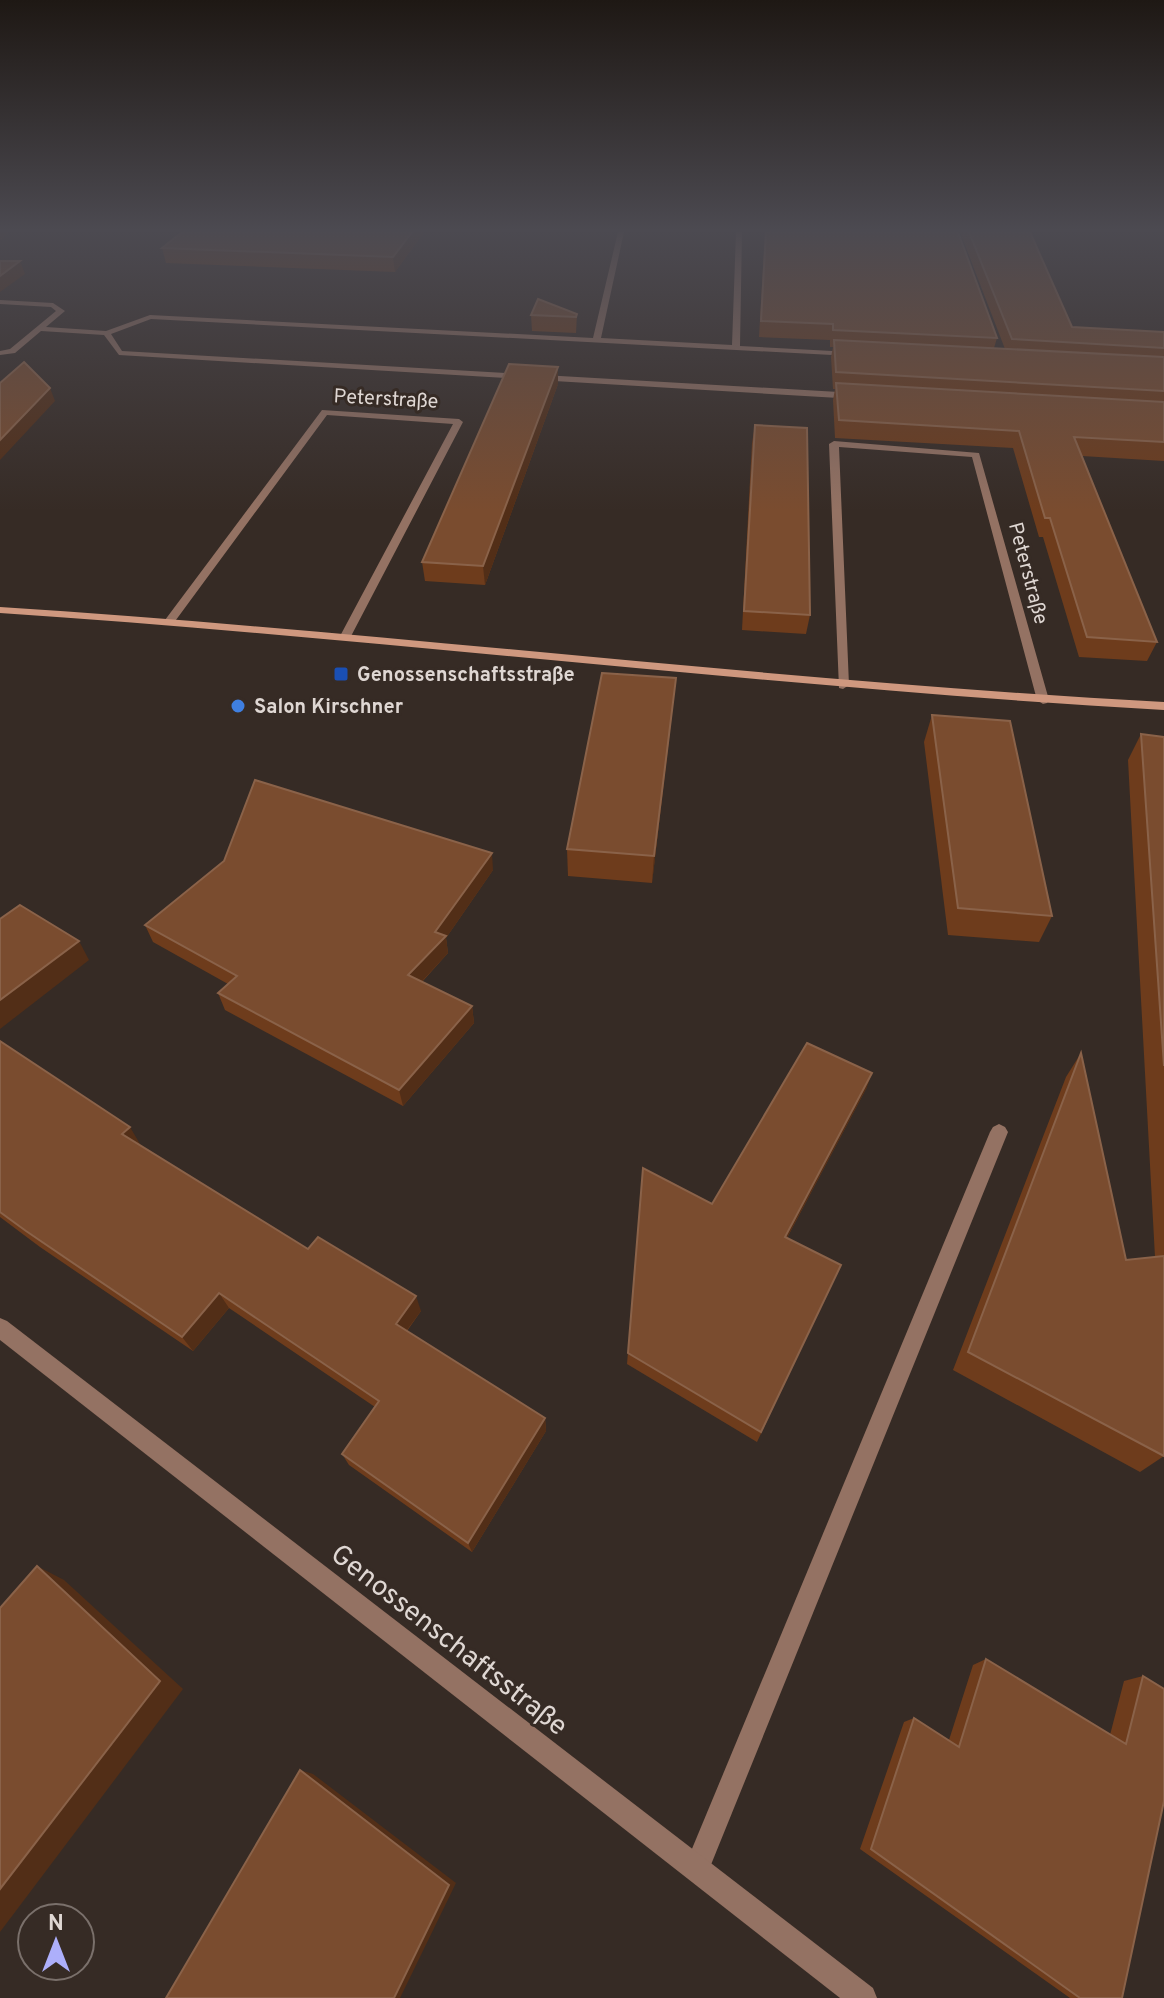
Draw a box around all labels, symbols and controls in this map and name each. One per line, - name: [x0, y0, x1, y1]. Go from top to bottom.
- street label: Peterstraße: [333, 384, 439, 416]
- street label: Peterstraße: [1001, 520, 1053, 627]
- place label: Genossenschaftsstraße: [357, 663, 575, 689]
- marker: Genossenschaftsstraße: [332, 665, 350, 683]
- place label: Salon Kirschner: [254, 695, 404, 721]
- marker: Salon Kirschner: [229, 697, 247, 715]
- street label: Genossenschaftsstraße: [322, 1537, 574, 1745]
- north arrow: [16, 1902, 96, 1982]
- text: N: [48, 1911, 64, 1938]

